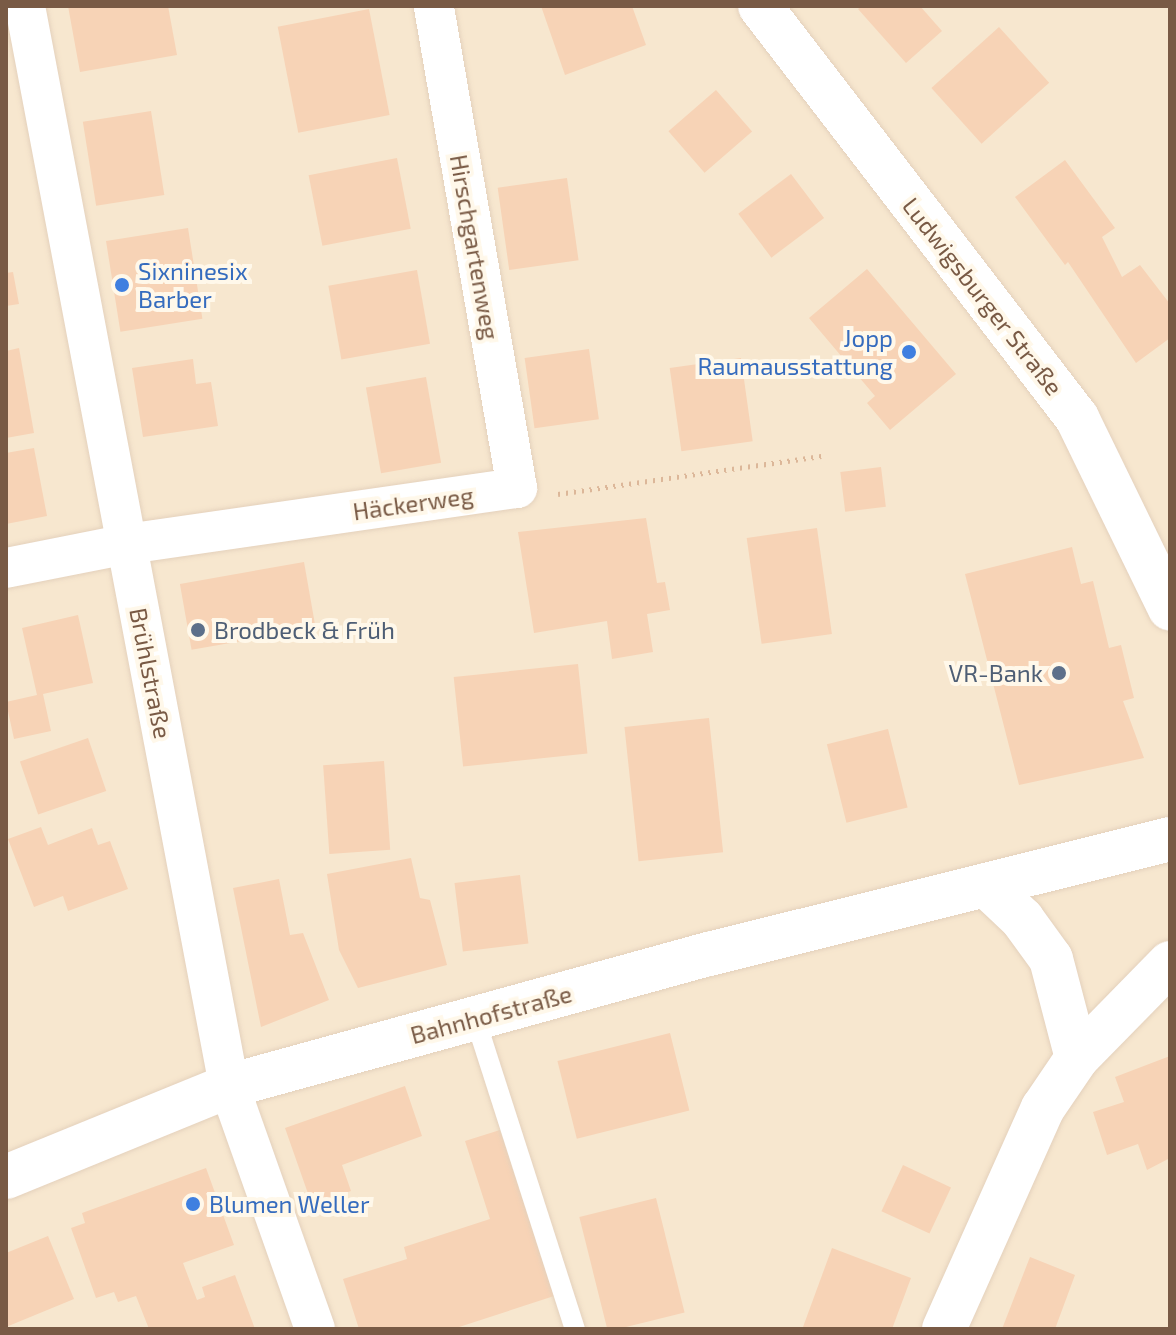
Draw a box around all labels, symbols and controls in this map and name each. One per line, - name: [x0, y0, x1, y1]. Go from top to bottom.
- street label: Hirschgartenweg: [445, 152, 505, 342]
- street label: Ludwigsburger Straße: [897, 191, 1069, 401]
- place label: Sixninesix Barber: [138, 257, 248, 313]
- marker: Sixninesix Barber: [113, 276, 131, 294]
- place label: Jopp Raumausstattung: [697, 324, 893, 380]
- marker: Jopp Raumausstattung: [900, 343, 918, 361]
- street label: Häckerweg: [351, 480, 475, 526]
- street label: Brühlstraße: [124, 605, 178, 741]
- place label: Brodbeck & Früh: [214, 616, 395, 644]
- marker: Brodbeck & Früh: [189, 621, 207, 639]
- place label: VR-Bank: [949, 659, 1043, 687]
- marker: VR-Bank: [1050, 664, 1068, 682]
- street label: Bahnhofstraße: [407, 979, 575, 1049]
- place label: Blumen Weller: [209, 1190, 370, 1218]
- marker: Blumen Weller: [184, 1195, 202, 1213]

